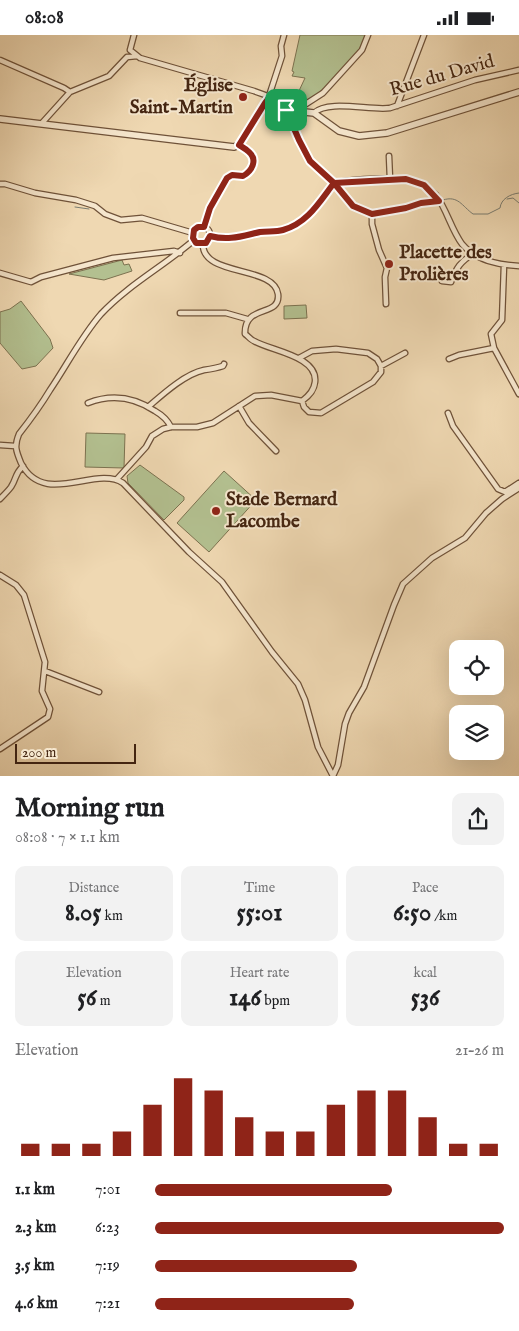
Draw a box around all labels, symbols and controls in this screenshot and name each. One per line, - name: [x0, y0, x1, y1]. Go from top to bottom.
- text: 08:08: [25, 6, 64, 30]
- street label: Rue du David: [387, 49, 498, 102]
- place label: Église Saint-Martin: [130, 73, 233, 120]
- pin: [265, 89, 307, 131]
- marker: Église Saint-Martin: [237, 91, 249, 103]
- icon: arrive: [272, 96, 300, 124]
- place label: Placette des Prolières: [399, 241, 492, 287]
- marker: Placette des Prolières: [383, 258, 395, 270]
- place label: Stade Bernard Lacombe: [226, 488, 338, 534]
- marker: Stade Bernard Lacombe: [210, 505, 222, 517]
- map controls: [449, 640, 504, 760]
- button: locate: [449, 640, 504, 695]
- button: layers: [449, 705, 504, 760]
- scale bar: [15, 741, 136, 764]
- text: 200 m: [22, 744, 56, 762]
- text: Morning run: [15, 791, 165, 826]
- button: share: [452, 793, 504, 845]
- text: 08:08 · 7 × 1.1 km: [15, 828, 120, 848]
- text: Distance: [69, 879, 119, 897]
- text: Time: [244, 879, 275, 897]
- text: Pace: [412, 879, 438, 897]
- text: 8.05: [65, 897, 101, 929]
- text: 55:01: [236, 897, 283, 929]
- text: 6:50: [393, 897, 431, 929]
- text: km: [101, 907, 123, 925]
- text: /km: [431, 907, 457, 925]
- text: Elevation: [66, 964, 122, 982]
- text: Heart rate: [230, 964, 289, 982]
- text: kcal: [413, 964, 437, 982]
- text: 56: [77, 982, 97, 1014]
- text: 146: [229, 982, 261, 1014]
- text: 536: [411, 982, 440, 1014]
- text: m: [97, 992, 111, 1010]
- text: bpm: [261, 992, 290, 1010]
- text: Elevation: [15, 1041, 78, 1061]
- text: 21–26 m: [455, 1041, 504, 1061]
- text: 1.1 km: [15, 1180, 55, 1200]
- text: 7:01: [95, 1180, 120, 1200]
- text: 2.3 km: [15, 1218, 56, 1238]
- text: 6:23: [95, 1218, 119, 1238]
- text: 3.5 km: [15, 1256, 55, 1276]
- text: 7:19: [95, 1256, 120, 1276]
- text: 4.6 km: [15, 1294, 58, 1314]
- text: 7:21: [95, 1294, 120, 1314]

